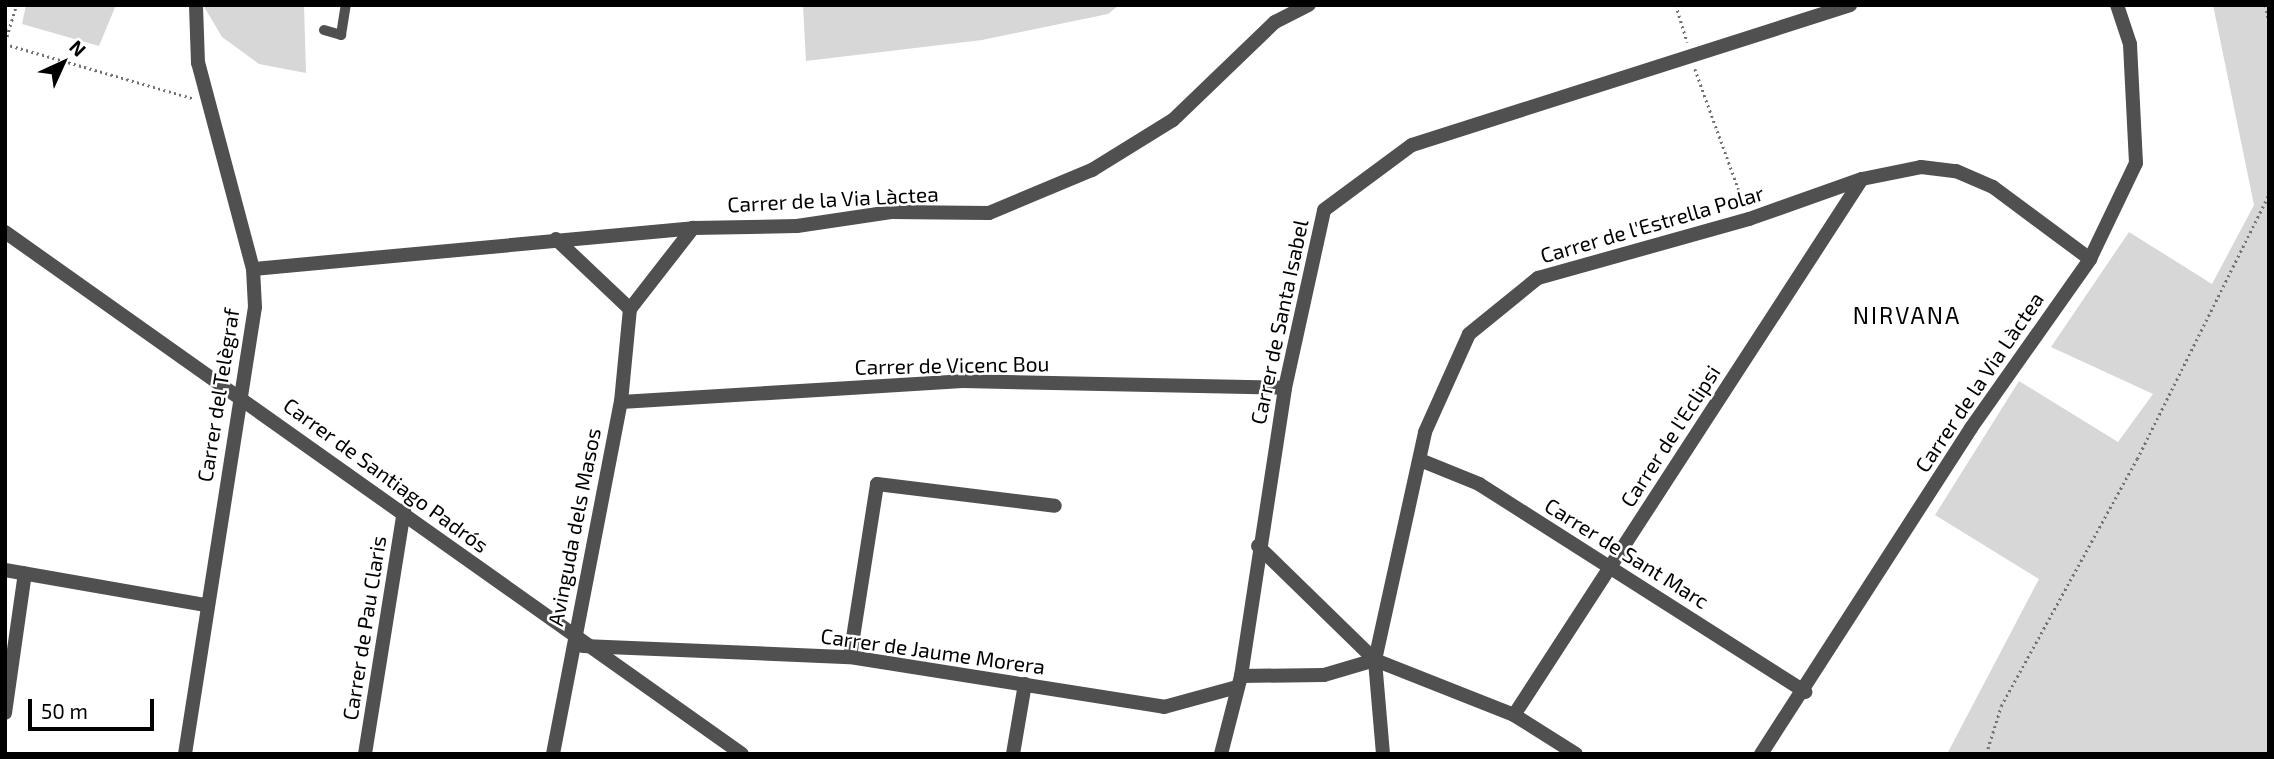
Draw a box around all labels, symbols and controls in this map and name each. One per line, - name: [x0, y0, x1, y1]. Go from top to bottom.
- north arrow: [28, 28, 98, 98]
- text: N: [65, 35, 91, 61]
- street label: Carrer de l'Estrella Polar: [1537, 180, 1767, 268]
- street label: Carrer de la Via Làctea: [726, 181, 940, 217]
- street label: Carrer de Santa Isabel: [1245, 217, 1313, 427]
- street label: Carrer de la Via Làctea: [1909, 287, 2049, 477]
- district label: NIRVANA: [1854, 301, 1960, 329]
- street label: Carrer del Telègraf: [192, 306, 244, 484]
- street label: Carrer de Vicenc Bou: [854, 351, 1050, 379]
- street label: Carrer de l'Eclipsi: [1615, 360, 1725, 512]
- street label: Carrer de Santiago Padrós: [278, 392, 494, 558]
- street label: Avinguda dels Masos: [542, 426, 606, 628]
- street label: Carrer de Sant Marc: [1540, 492, 1714, 614]
- street label: Carrer de Pau Claris: [337, 534, 391, 722]
- street label: Carrer de Jaume Morera: [819, 623, 1047, 679]
- scale bar: [32, 686, 158, 730]
- text: 50 m: [41, 698, 88, 723]

